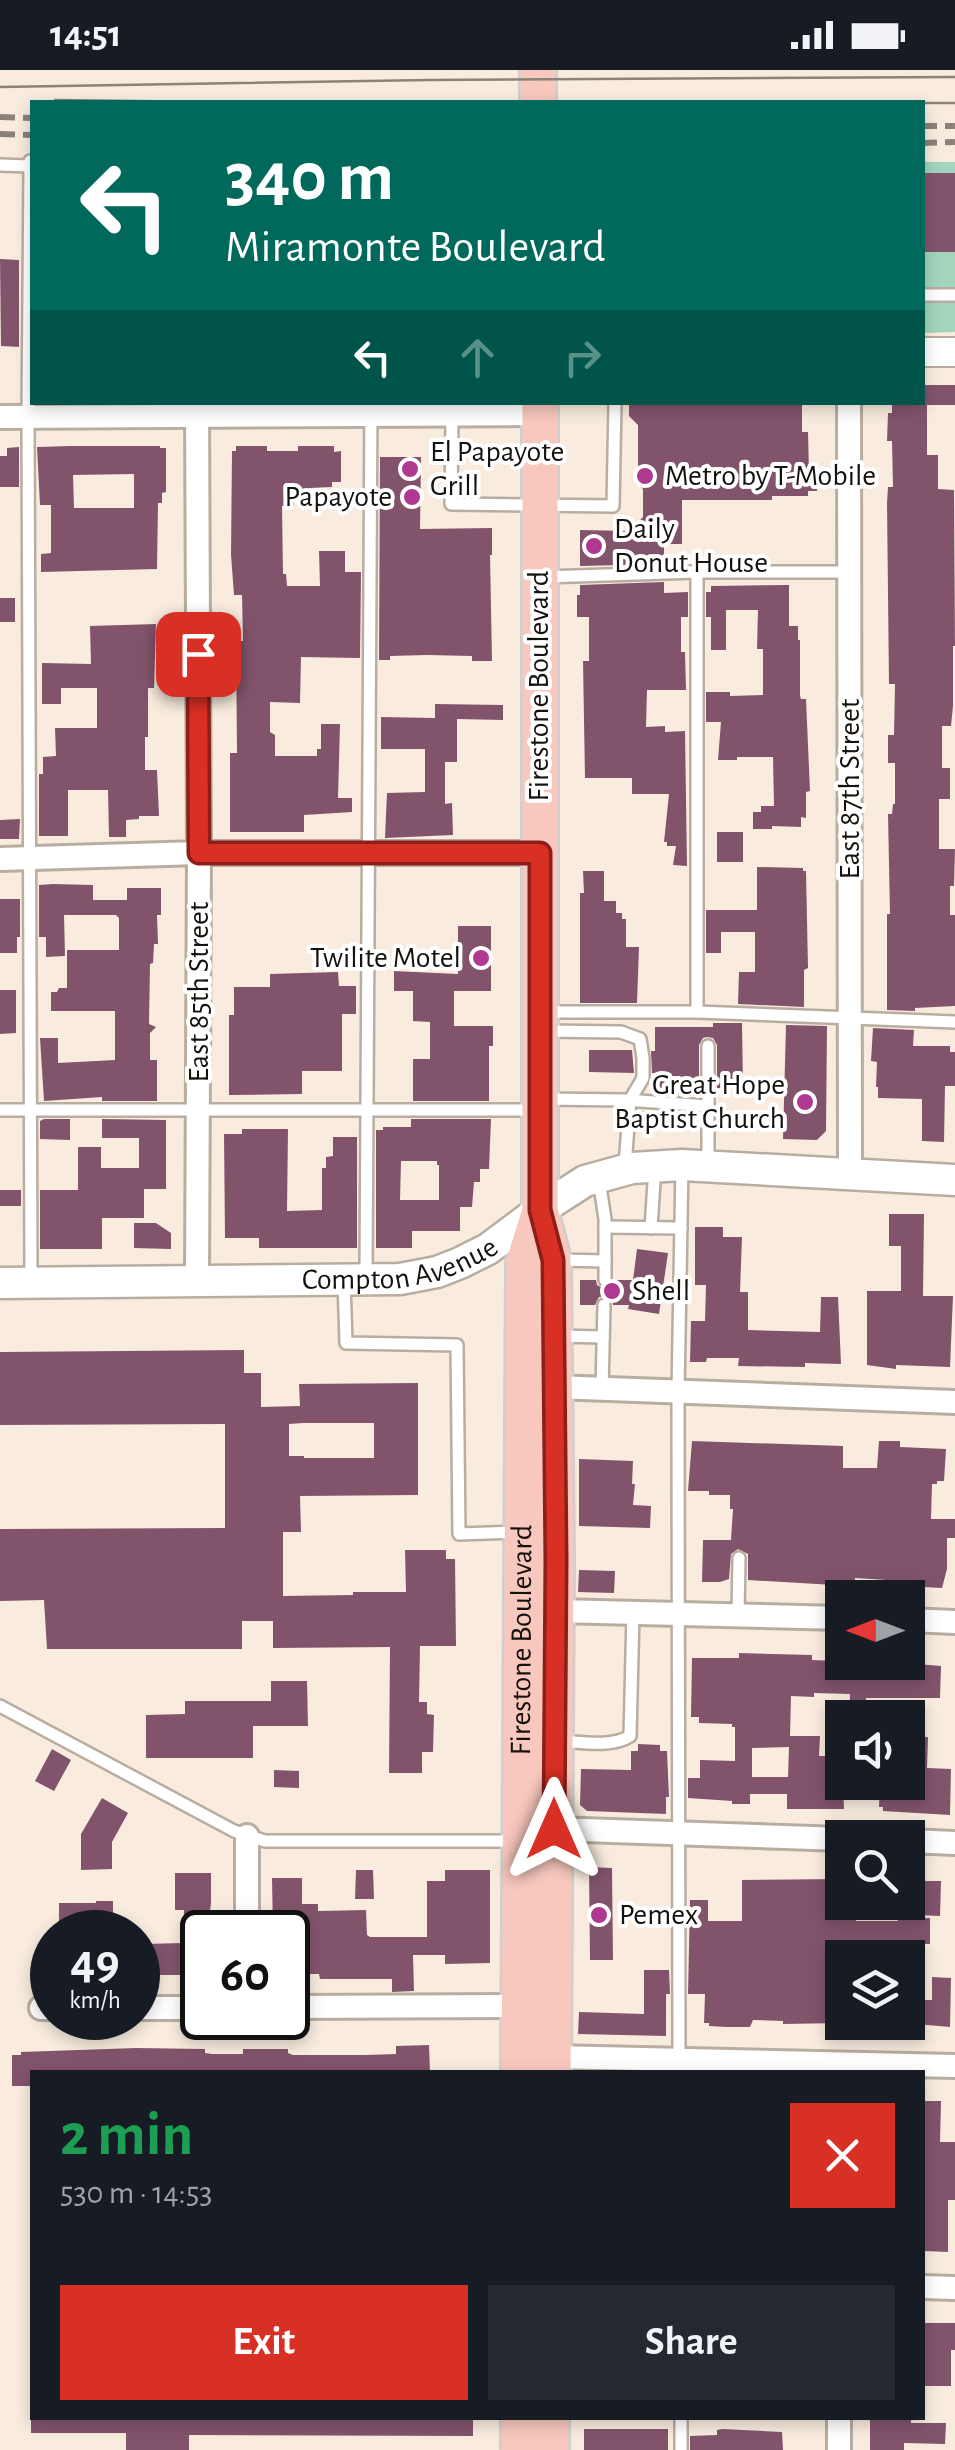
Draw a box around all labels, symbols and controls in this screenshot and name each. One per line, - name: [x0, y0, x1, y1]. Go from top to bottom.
- text: 14:51: [50, 16, 122, 54]
- icon: left: [60, 140, 190, 270]
- text: 340 m: [225, 143, 394, 213]
- text: Miramonte Boulevard: [225, 225, 606, 270]
- icon: left: [345, 330, 400, 385]
- icon: ahead: [450, 330, 505, 385]
- icon: right: [555, 330, 610, 385]
- place label: El Papayote Grill: [430, 437, 564, 501]
- marker: El Papayote Grill: [399, 458, 421, 480]
- place label: Metro by T-Mobile: [665, 461, 876, 491]
- marker: Metro by T-Mobile: [634, 465, 656, 487]
- place label: Papayote: [284, 482, 392, 512]
- marker: Papayote: [401, 486, 423, 508]
- place label: Daily Donut House: [614, 514, 768, 578]
- marker: Daily Donut House: [583, 535, 605, 557]
- street label: Firestone Boulevard: [524, 571, 554, 801]
- pin: [156, 612, 241, 697]
- icon: arrive: [171, 627, 226, 682]
- street label: East 87th Street: [835, 698, 865, 879]
- street label: East 85th Street: [184, 901, 214, 1082]
- place label: Twilite Motel: [310, 943, 461, 973]
- marker: Twilite Motel: [470, 947, 492, 969]
- place label: Great Hope Baptist Church: [614, 1070, 785, 1134]
- marker: Great Hope Baptist Church: [794, 1091, 816, 1113]
- street label: Compton Avenue: [302, 1232, 504, 1295]
- place label: Shell: [632, 1276, 690, 1306]
- marker: Shell: [601, 1280, 623, 1302]
- street label: Firestone Boulevard: [506, 1524, 537, 1756]
- north arrow: [825, 1580, 925, 1680]
- map controls: [825, 1580, 925, 2040]
- button: sound: [825, 1700, 925, 1800]
- position arrow: [502, 1777, 606, 1881]
- button: search: [825, 1820, 925, 1920]
- place label: Pemex: [619, 1900, 698, 1930]
- marker: Pemex: [588, 1904, 610, 1926]
- speed limit sign: 60: [180, 1910, 310, 2040]
- text: 49: [70, 1938, 120, 1988]
- button: layers: [825, 1940, 925, 2040]
- text: km/h: [69, 1988, 121, 2013]
- button: close: [790, 2103, 895, 2208]
- text: 2 min: [60, 2106, 193, 2166]
- text: 530 m · 14:53: [60, 2177, 213, 2209]
- button: Exit: [60, 2285, 468, 2400]
- button: Share: [488, 2285, 895, 2400]

